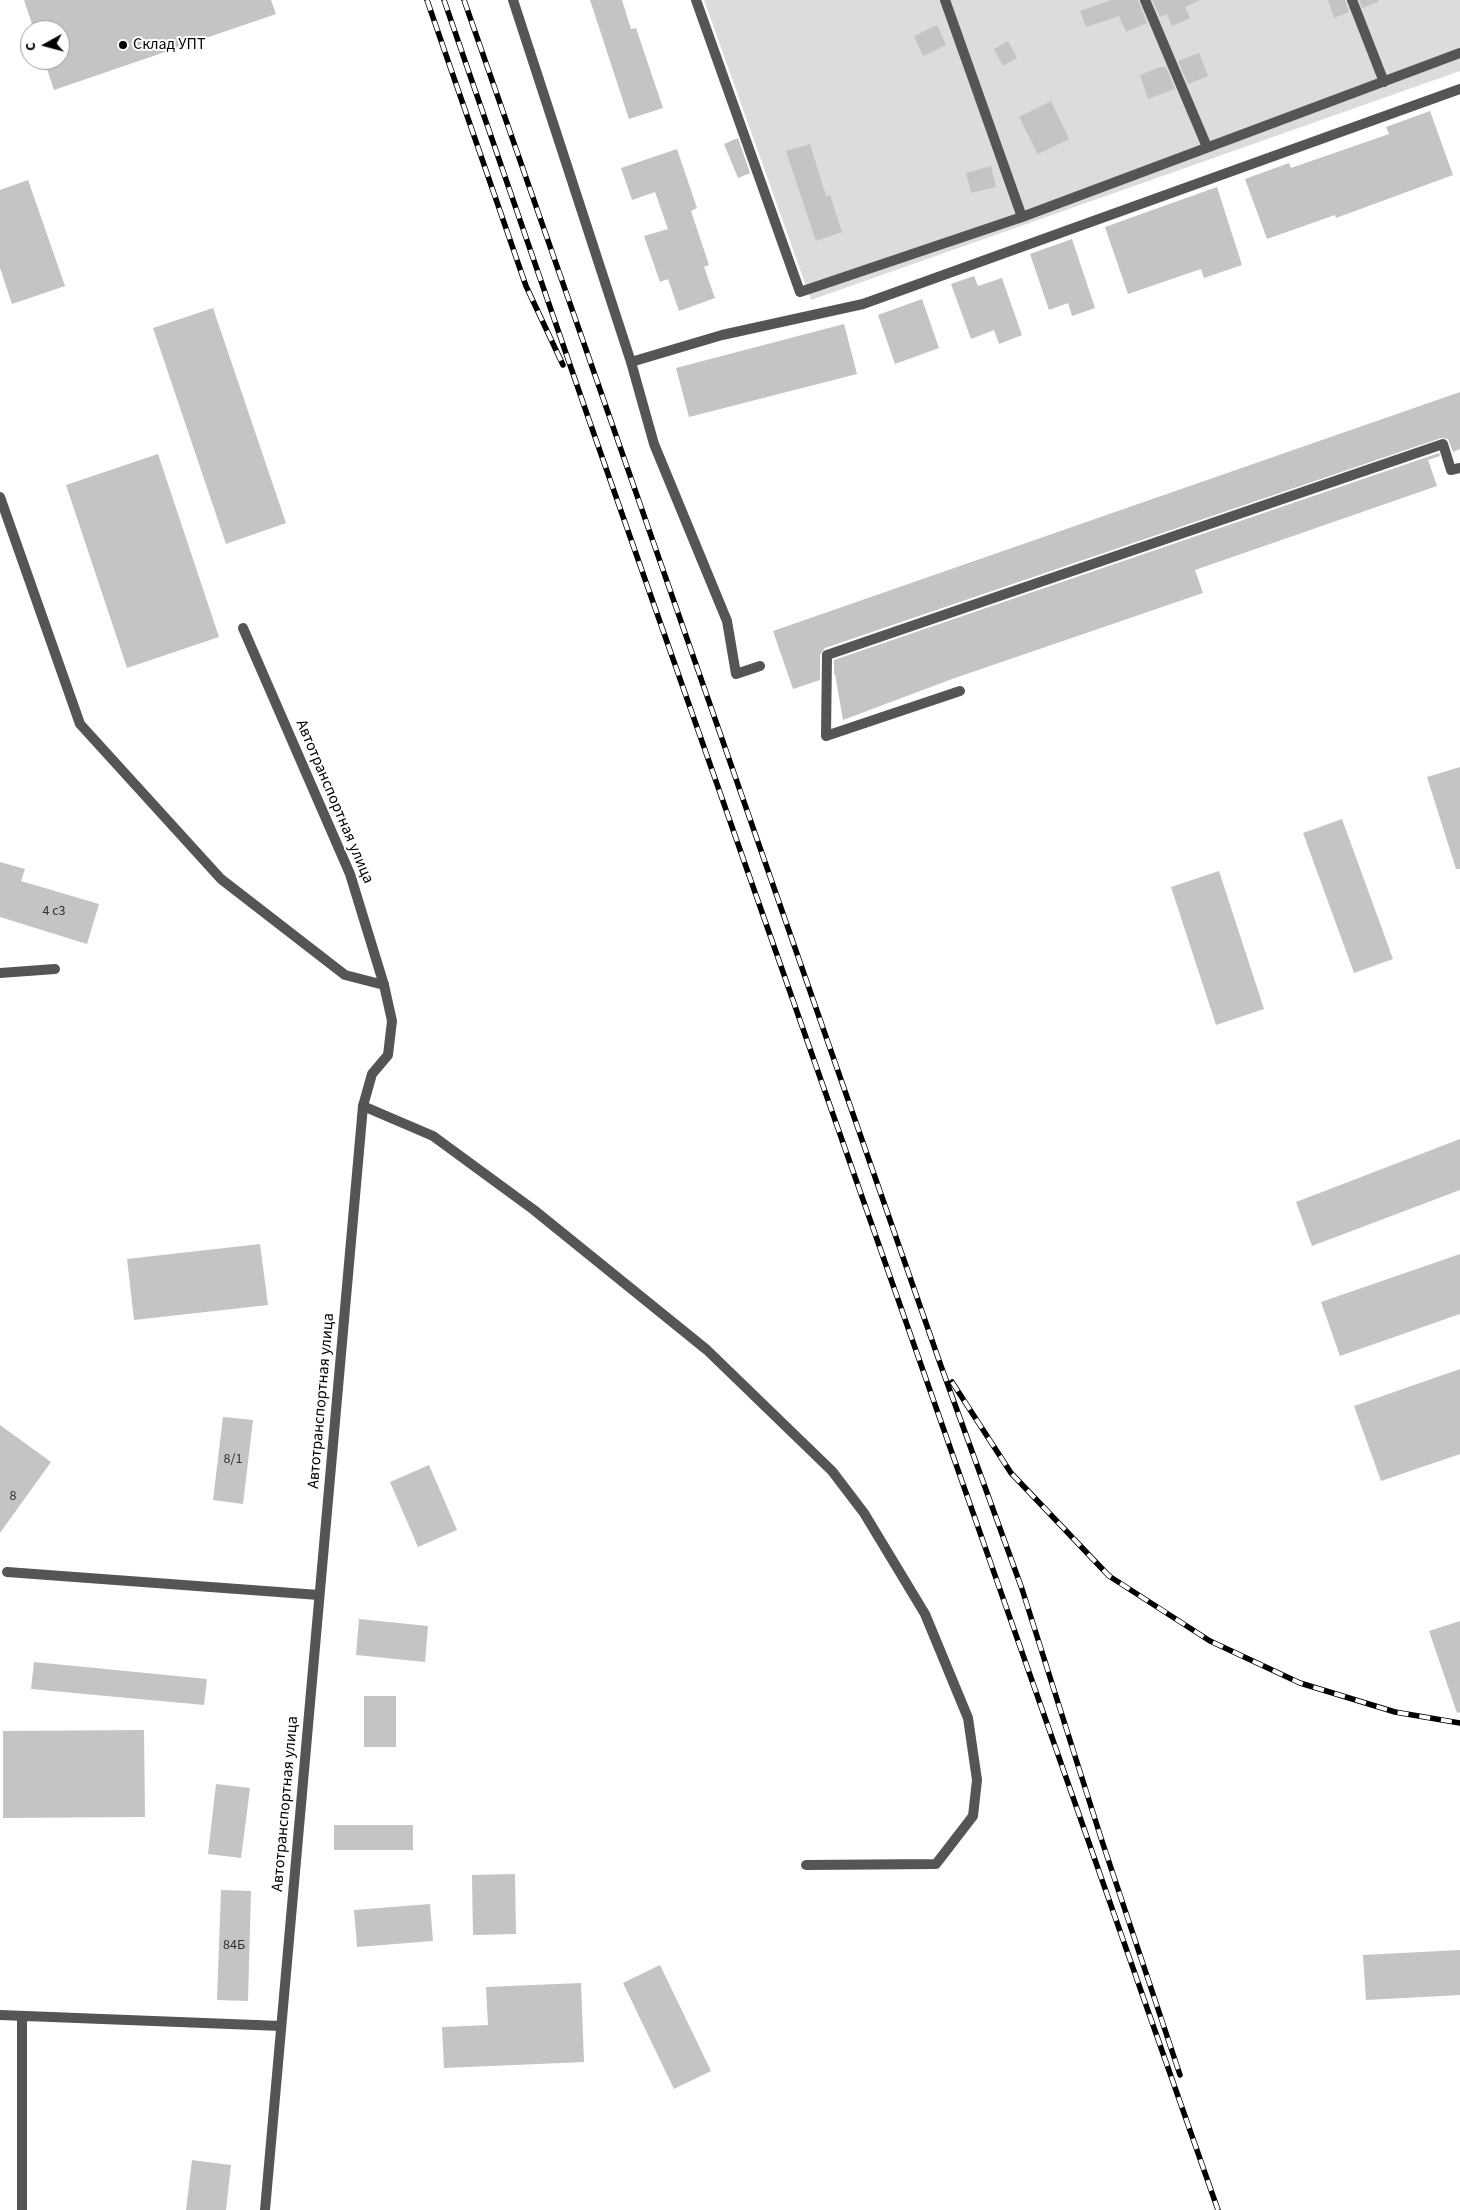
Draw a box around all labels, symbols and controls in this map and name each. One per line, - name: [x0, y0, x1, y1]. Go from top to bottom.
- north arrow: [20, 20, 70, 70]
- place label: Склад УПТ: [133, 35, 205, 55]
- marker: Склад УПТ: [117, 39, 129, 51]
- text: С: [21, 41, 42, 52]
- street label: Автотранспортная улица: [291, 717, 377, 887]
- house number: 4 с3: [42, 904, 66, 920]
- street label: Автотранспортная улица: [305, 1312, 339, 1490]
- house number: 8/1: [224, 1452, 242, 1468]
- house number: 8: [10, 1489, 16, 1505]
- street label: Автотранспортная улица: [269, 1715, 303, 1893]
- house number: 84Б: [223, 1938, 245, 1954]

